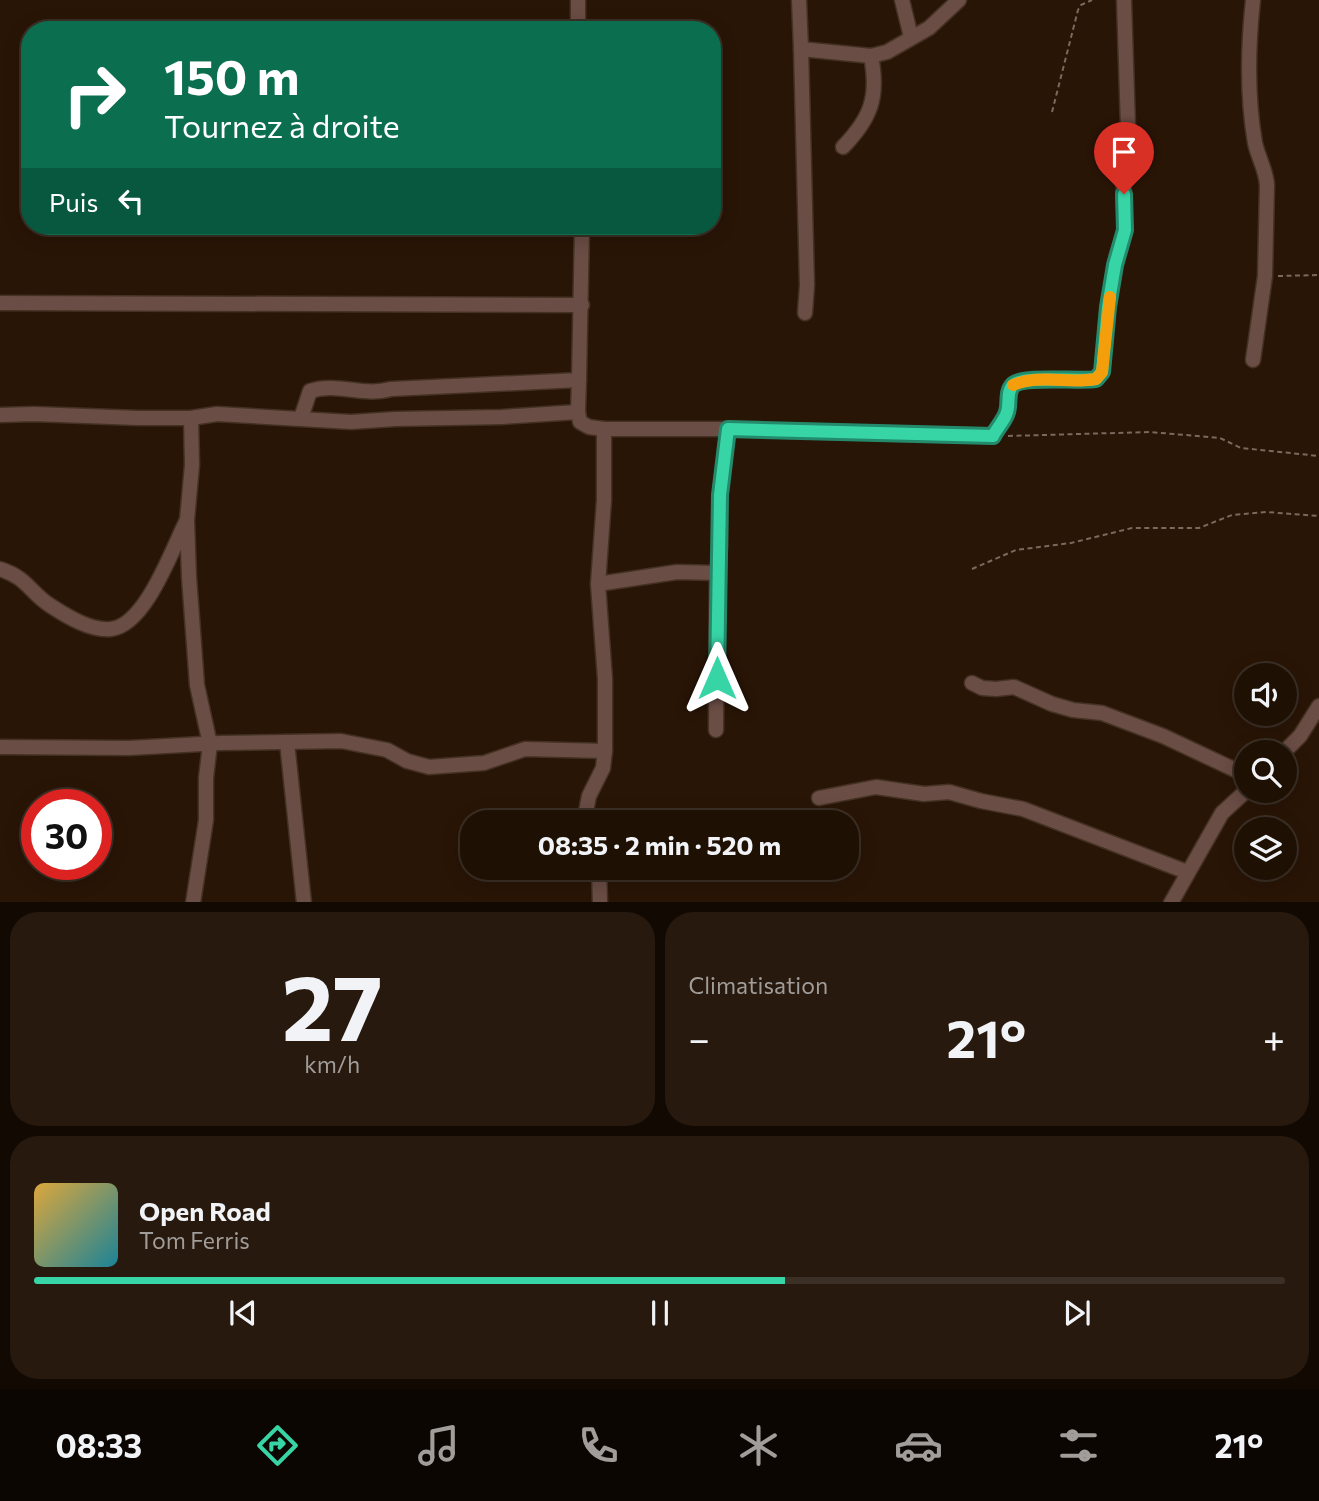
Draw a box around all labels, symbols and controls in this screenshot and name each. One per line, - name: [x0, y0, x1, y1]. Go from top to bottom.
- text: 150 m: [164, 45, 299, 105]
- icon: right: [49, 49, 140, 140]
- text: Tournez à droite: [164, 105, 400, 145]
- pin: [1094, 122, 1154, 194]
- icon: arrive: [1105, 133, 1143, 171]
- icon: left: [112, 182, 150, 220]
- text: Puis: [49, 186, 98, 217]
- position arrow: [680, 641, 754, 715]
- map controls: [1234, 663, 1297, 880]
- button: sound: [1234, 663, 1297, 726]
- button: search: [1234, 740, 1297, 803]
- speed limit sign: 30: [21, 789, 112, 880]
- button: layers: [1234, 817, 1297, 880]
- text: 08:35 · 2 min · 520 m: [538, 829, 781, 860]
- text: 27: [282, 948, 383, 1060]
- text: Climatisation: [689, 971, 828, 999]
- text: 21°: [947, 1005, 1026, 1069]
- text: −: [689, 1014, 710, 1061]
- text: +: [1263, 1014, 1285, 1061]
- text: km/h: [304, 1050, 360, 1078]
- text: Open Road: [139, 1195, 271, 1226]
- text: Tom Ferris: [139, 1226, 250, 1254]
- icon: previous: [224, 1294, 262, 1332]
- icon: pause: [641, 1294, 679, 1332]
- icon: next: [1058, 1294, 1096, 1332]
- icon: directions: [253, 1421, 302, 1470]
- icon: music: [414, 1421, 463, 1470]
- icon: phone: [574, 1421, 623, 1470]
- icon: climate: [734, 1421, 783, 1470]
- icon: car: [894, 1421, 943, 1470]
- icon: filters: [1054, 1421, 1103, 1470]
- text: 08:33: [56, 1425, 142, 1465]
- text: 21°: [1214, 1425, 1263, 1465]

